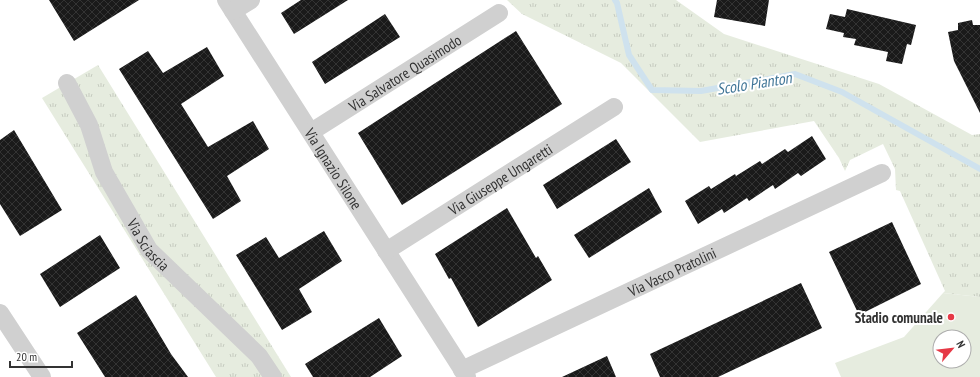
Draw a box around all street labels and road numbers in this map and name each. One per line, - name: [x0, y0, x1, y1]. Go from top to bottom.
- street label: Via Salvatore Quasimodo: [344, 30, 465, 116]
- street label: Via Ignazio Silone: [300, 123, 367, 213]
- street label: Via Giuseppe Ungaretti: [444, 139, 556, 219]
- street label: Via Sciascia: [123, 214, 174, 274]
- street label: Via Vasco Pratolini: [624, 243, 719, 301]

